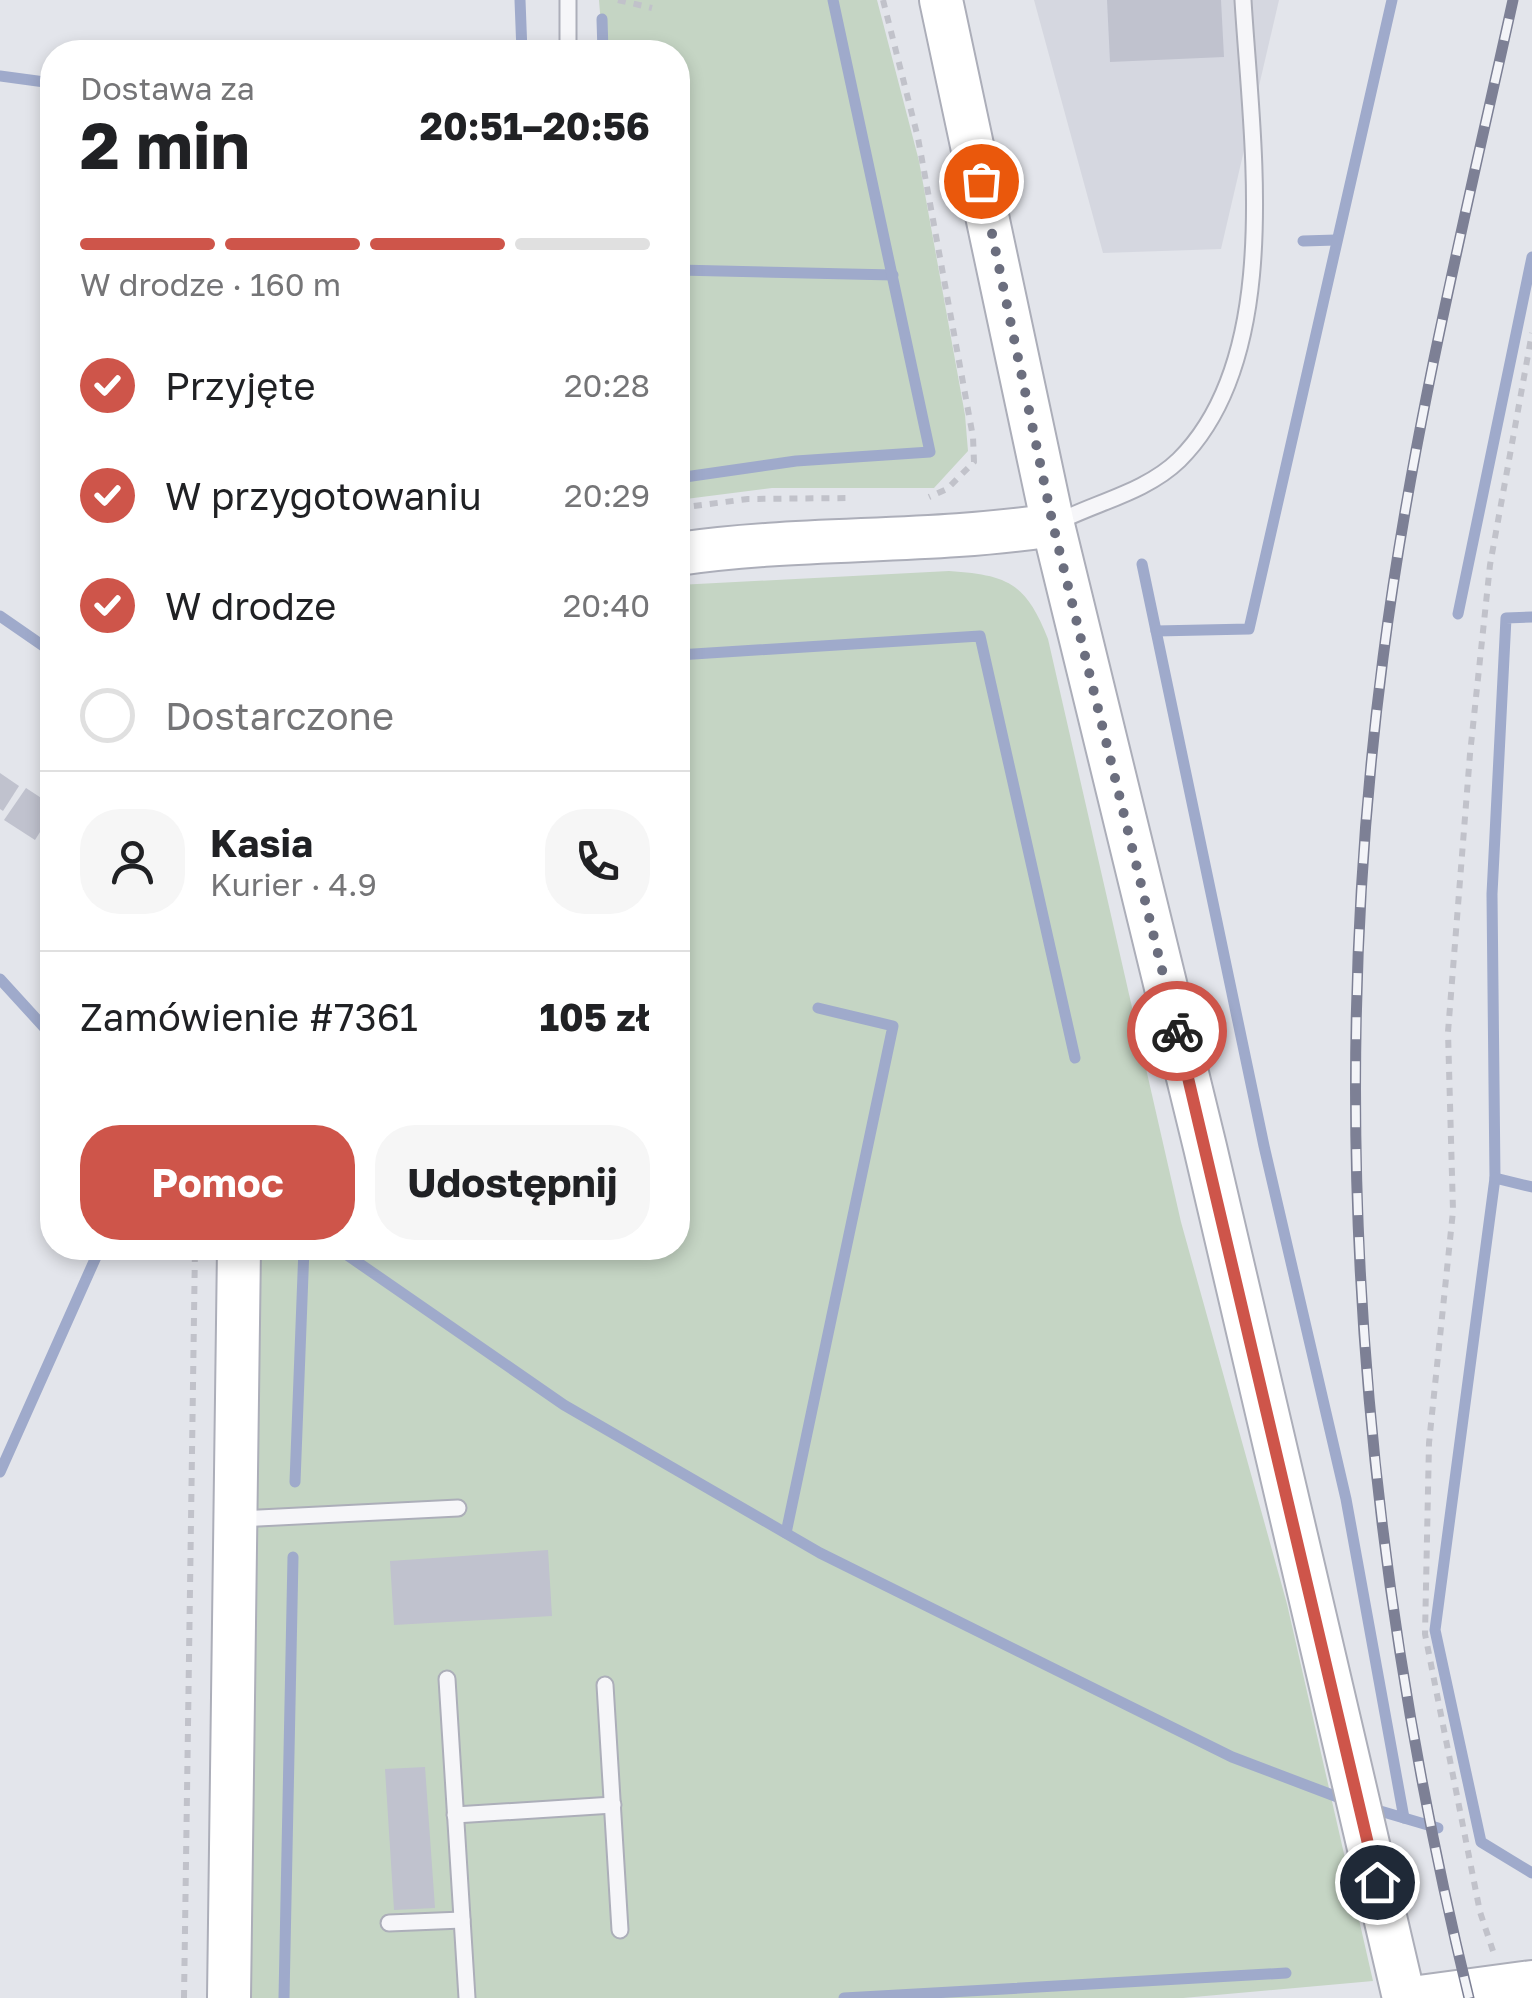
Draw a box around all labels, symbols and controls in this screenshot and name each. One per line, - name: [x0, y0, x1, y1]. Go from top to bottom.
- text: Dostawa za: [80, 69, 255, 107]
- text: 20:51–20:56: [420, 103, 650, 148]
- text: 2 min: [80, 105, 250, 183]
- pin: [939, 139, 1024, 224]
- icon: bag: [954, 154, 1009, 209]
- text: W drodze · 160 m: [80, 265, 341, 303]
- icon: check: [80, 358, 135, 413]
- text: Przyjęte: [165, 363, 316, 408]
- text: 20:28: [564, 366, 650, 404]
- icon: check: [80, 468, 135, 523]
- text: W przygotowaniu: [165, 473, 482, 518]
- text: 20:29: [564, 476, 650, 514]
- icon: check: [80, 578, 135, 633]
- text: W drodze: [165, 583, 336, 628]
- text: 20:40: [563, 586, 650, 624]
- text: Dostarczone: [165, 693, 394, 738]
- button: person: [80, 809, 185, 914]
- button: phone: [545, 809, 650, 914]
- text: Kasia: [210, 820, 313, 865]
- text: Kurier · 4.9: [210, 865, 377, 903]
- courier: [1127, 981, 1227, 1081]
- text: Zamówienie #7361: [80, 994, 418, 1039]
- text: 105 zł: [539, 994, 650, 1039]
- icon: bike: [1150, 1004, 1205, 1059]
- button: Pomoc: [80, 1125, 355, 1240]
- button: Udostępnij: [375, 1125, 650, 1240]
- pin: [1335, 1840, 1420, 1925]
- icon: home: [1350, 1855, 1405, 1910]

